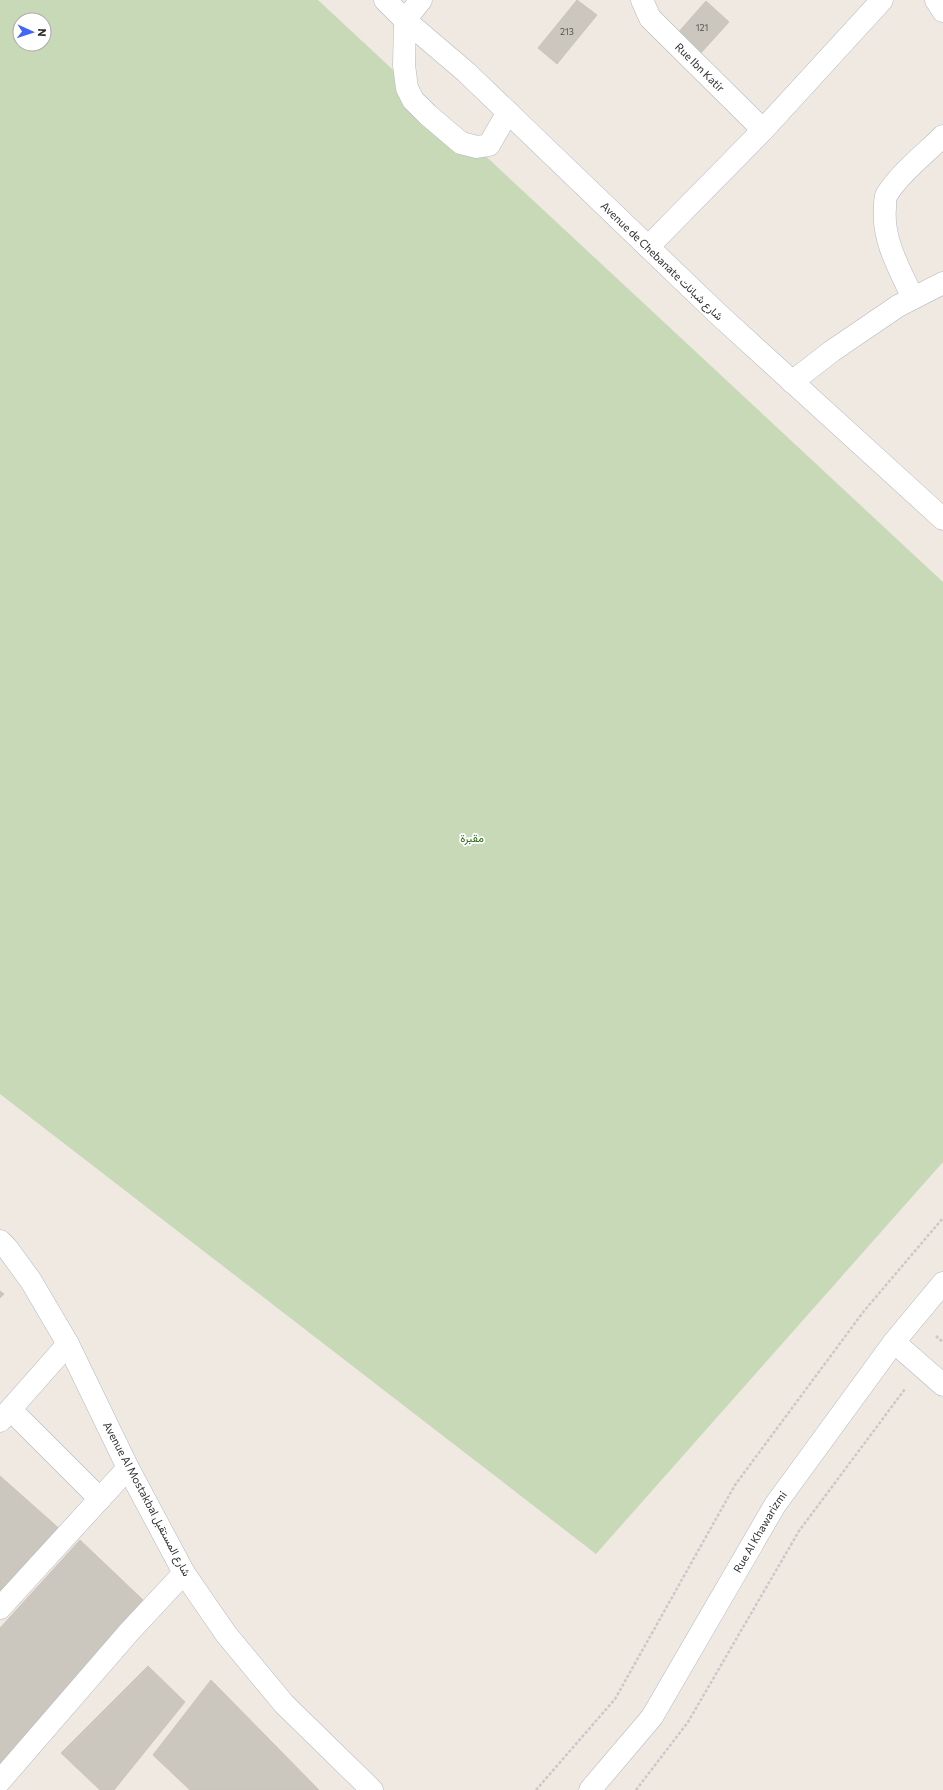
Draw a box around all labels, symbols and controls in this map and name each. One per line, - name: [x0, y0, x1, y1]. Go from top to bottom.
- north arrow: [12, 12, 52, 52]
- house number: 121: [696, 22, 708, 33]
- house number: 213: [560, 26, 574, 37]
- text: N: [36, 28, 49, 37]
- street label: Rue Ibn Katir: [673, 40, 728, 95]
- street label: Avenue de Chebanate شارع شبانات: [597, 199, 726, 324]
- park label: مقبرة: [460, 831, 484, 845]
- street label: Avenue Al Mostakbal شارع المستقبل: [99, 1419, 194, 1579]
- street label: Rue Al Khawarizmi: [730, 1488, 789, 1575]

